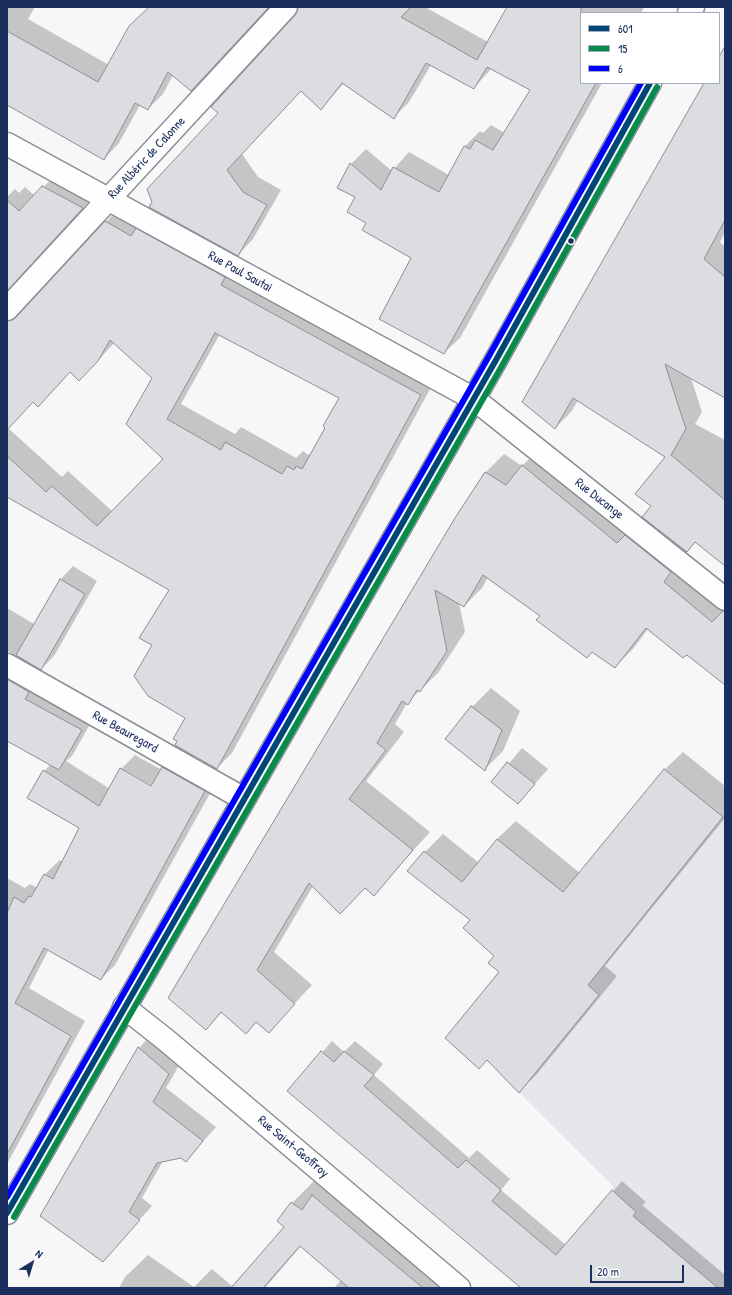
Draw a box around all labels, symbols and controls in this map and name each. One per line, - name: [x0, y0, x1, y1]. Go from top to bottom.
- legend: [580, 12, 720, 84]
- text: 601: [618, 20, 633, 37]
- text: 15: [618, 40, 627, 57]
- text: 6: [618, 60, 623, 77]
- street label: Rue Albéric de Calonne: [105, 114, 189, 202]
- unlabelled marker: [566, 236, 576, 246]
- street label: Rue Paul Sautai: [205, 248, 275, 296]
- street label: Rue Ducange: [571, 475, 627, 523]
- street label: Rue Beauregard: [90, 708, 160, 756]
- street label: Rue Saint-Geoffroy: [254, 1113, 332, 1181]
- north arrow: [12, 1243, 52, 1283]
- text: N: [33, 1246, 46, 1261]
- scale bar: [592, 1257, 686, 1283]
- text: 20 m: [597, 1263, 619, 1280]

